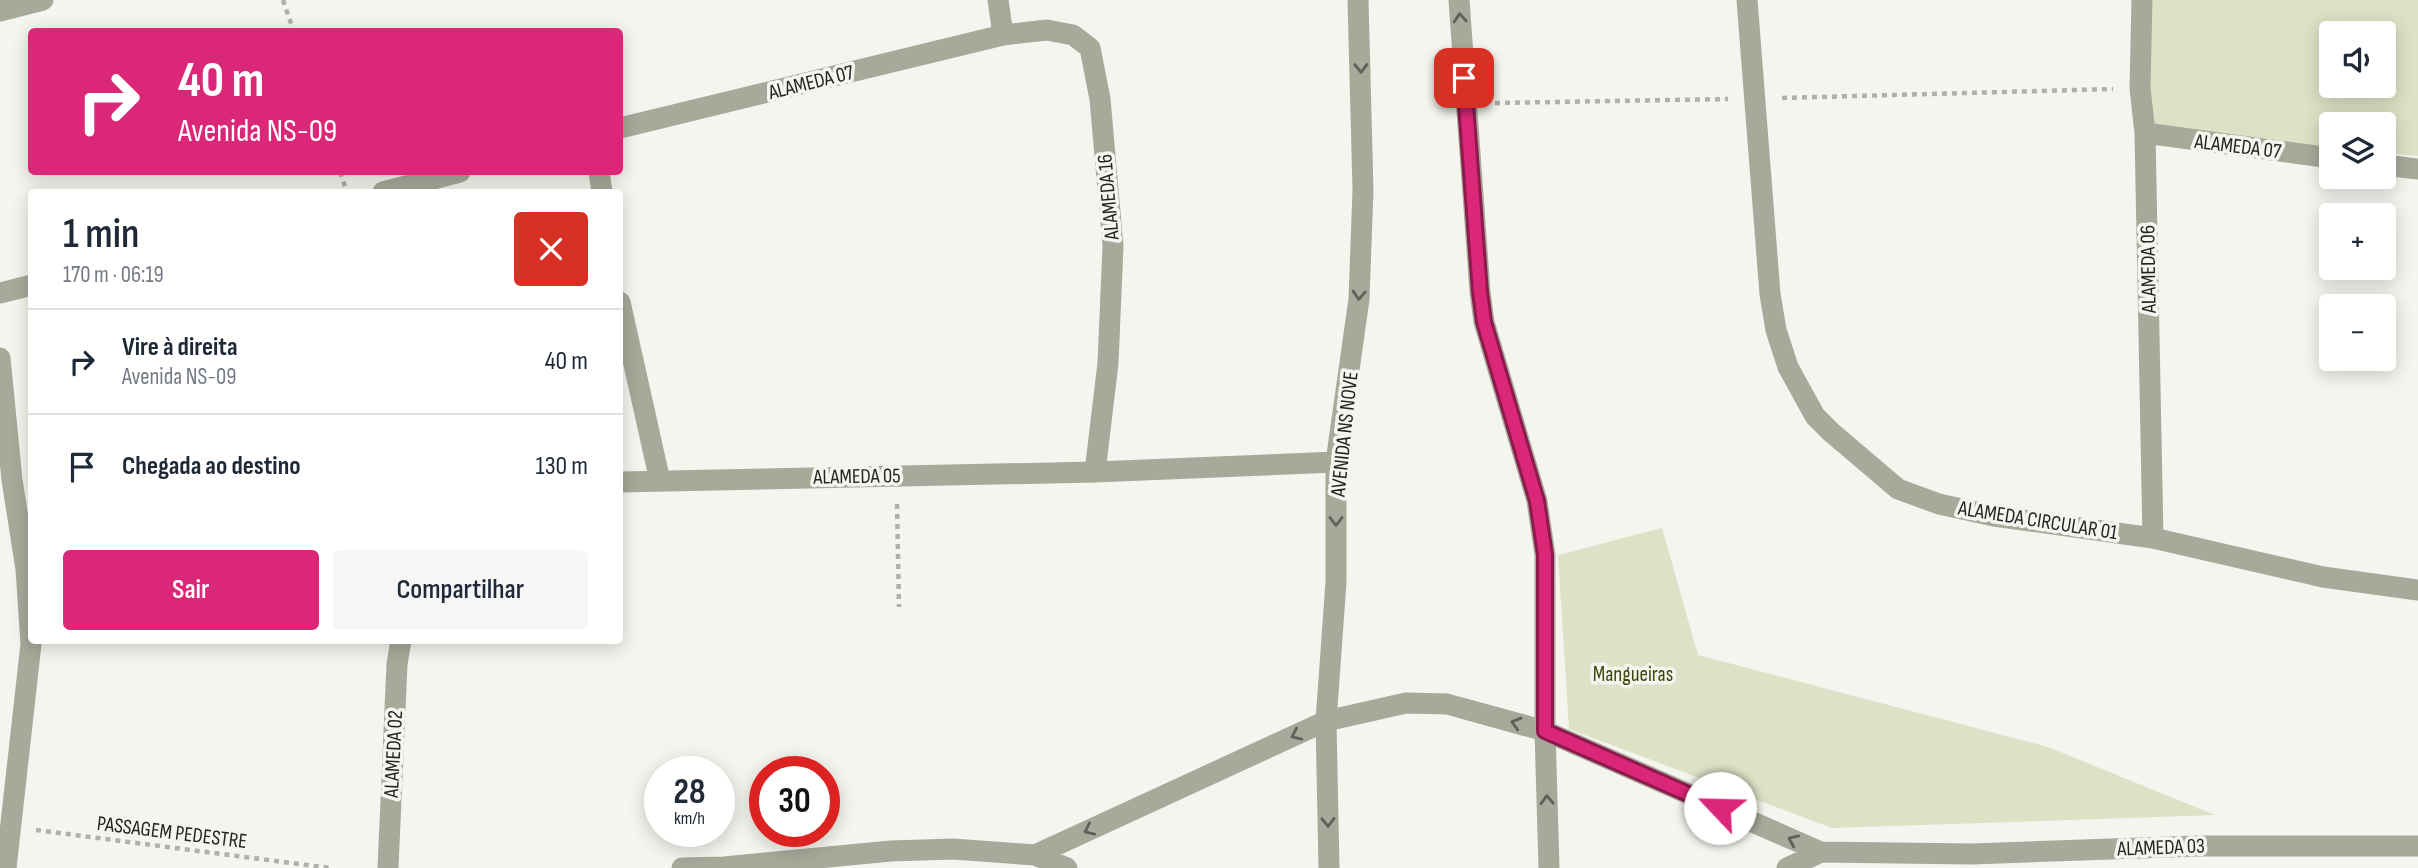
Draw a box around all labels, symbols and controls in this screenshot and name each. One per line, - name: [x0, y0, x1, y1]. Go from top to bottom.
- one-way arrow: [1453, 12, 1468, 23]
- map controls: [2319, 21, 2396, 371]
- button: sound: [2319, 21, 2396, 98]
- pin: [1434, 48, 1494, 108]
- text: 40 m: [178, 52, 264, 111]
- icon: right: [63, 56, 154, 147]
- icon: arrive: [1445, 59, 1483, 97]
- street label: ALAMEDA 07: [765, 60, 857, 105]
- one-way arrow: [1353, 63, 1368, 74]
- text: Avenida NS-09: [178, 112, 337, 151]
- button: layers: [2319, 112, 2396, 189]
- street label: ALAMEDA 07: [2192, 129, 2283, 164]
- street label: ALAMEDA 16: [1092, 153, 1125, 242]
- button: +: [2319, 203, 2396, 280]
- text: 1 min: [63, 209, 139, 260]
- button: close: [514, 212, 588, 286]
- street label: ALAMEDA 06: [2135, 225, 2162, 314]
- text: 170 m · 06:19: [63, 261, 164, 289]
- one-way arrow: [1352, 290, 1367, 301]
- button: −: [2319, 294, 2396, 371]
- text: Vire à direita: [122, 332, 238, 363]
- icon: right: [63, 343, 101, 381]
- text: 40 m: [545, 346, 588, 377]
- text: Avenida NS-09: [122, 363, 236, 391]
- street label: AVENIDA NS NOVE: [1325, 370, 1364, 499]
- icon: arrive: [63, 448, 101, 486]
- text: Chegada ao destino: [122, 451, 301, 482]
- text: 130 m: [536, 451, 588, 482]
- street label: ALAMEDA 05: [812, 463, 901, 490]
- street label: ALAMEDA CIRCULAR 01: [1956, 495, 2120, 546]
- one-way arrow: [1328, 517, 1344, 527]
- button: Sair: [63, 550, 319, 630]
- button: Compartilhar: [333, 550, 588, 630]
- park label: Mangueiras: [1593, 662, 1673, 687]
- street label: ALAMEDA 02: [379, 710, 408, 799]
- one-way arrow: [1510, 717, 1522, 731]
- one-way arrow: [1291, 727, 1303, 741]
- speed limit sign: 30: [749, 756, 840, 847]
- text: 28: [674, 771, 705, 814]
- position arrow: [1683, 771, 1757, 845]
- one-way arrow: [1539, 794, 1554, 805]
- text: km/h: [674, 808, 705, 829]
- street label: PASSAGEM PEDESTRE: [95, 811, 248, 854]
- one-way arrow: [1320, 817, 1336, 828]
- one-way arrow: [1084, 822, 1096, 836]
- street label: ALAMEDA 03: [2116, 833, 2205, 862]
- one-way arrow: [1787, 834, 1800, 848]

